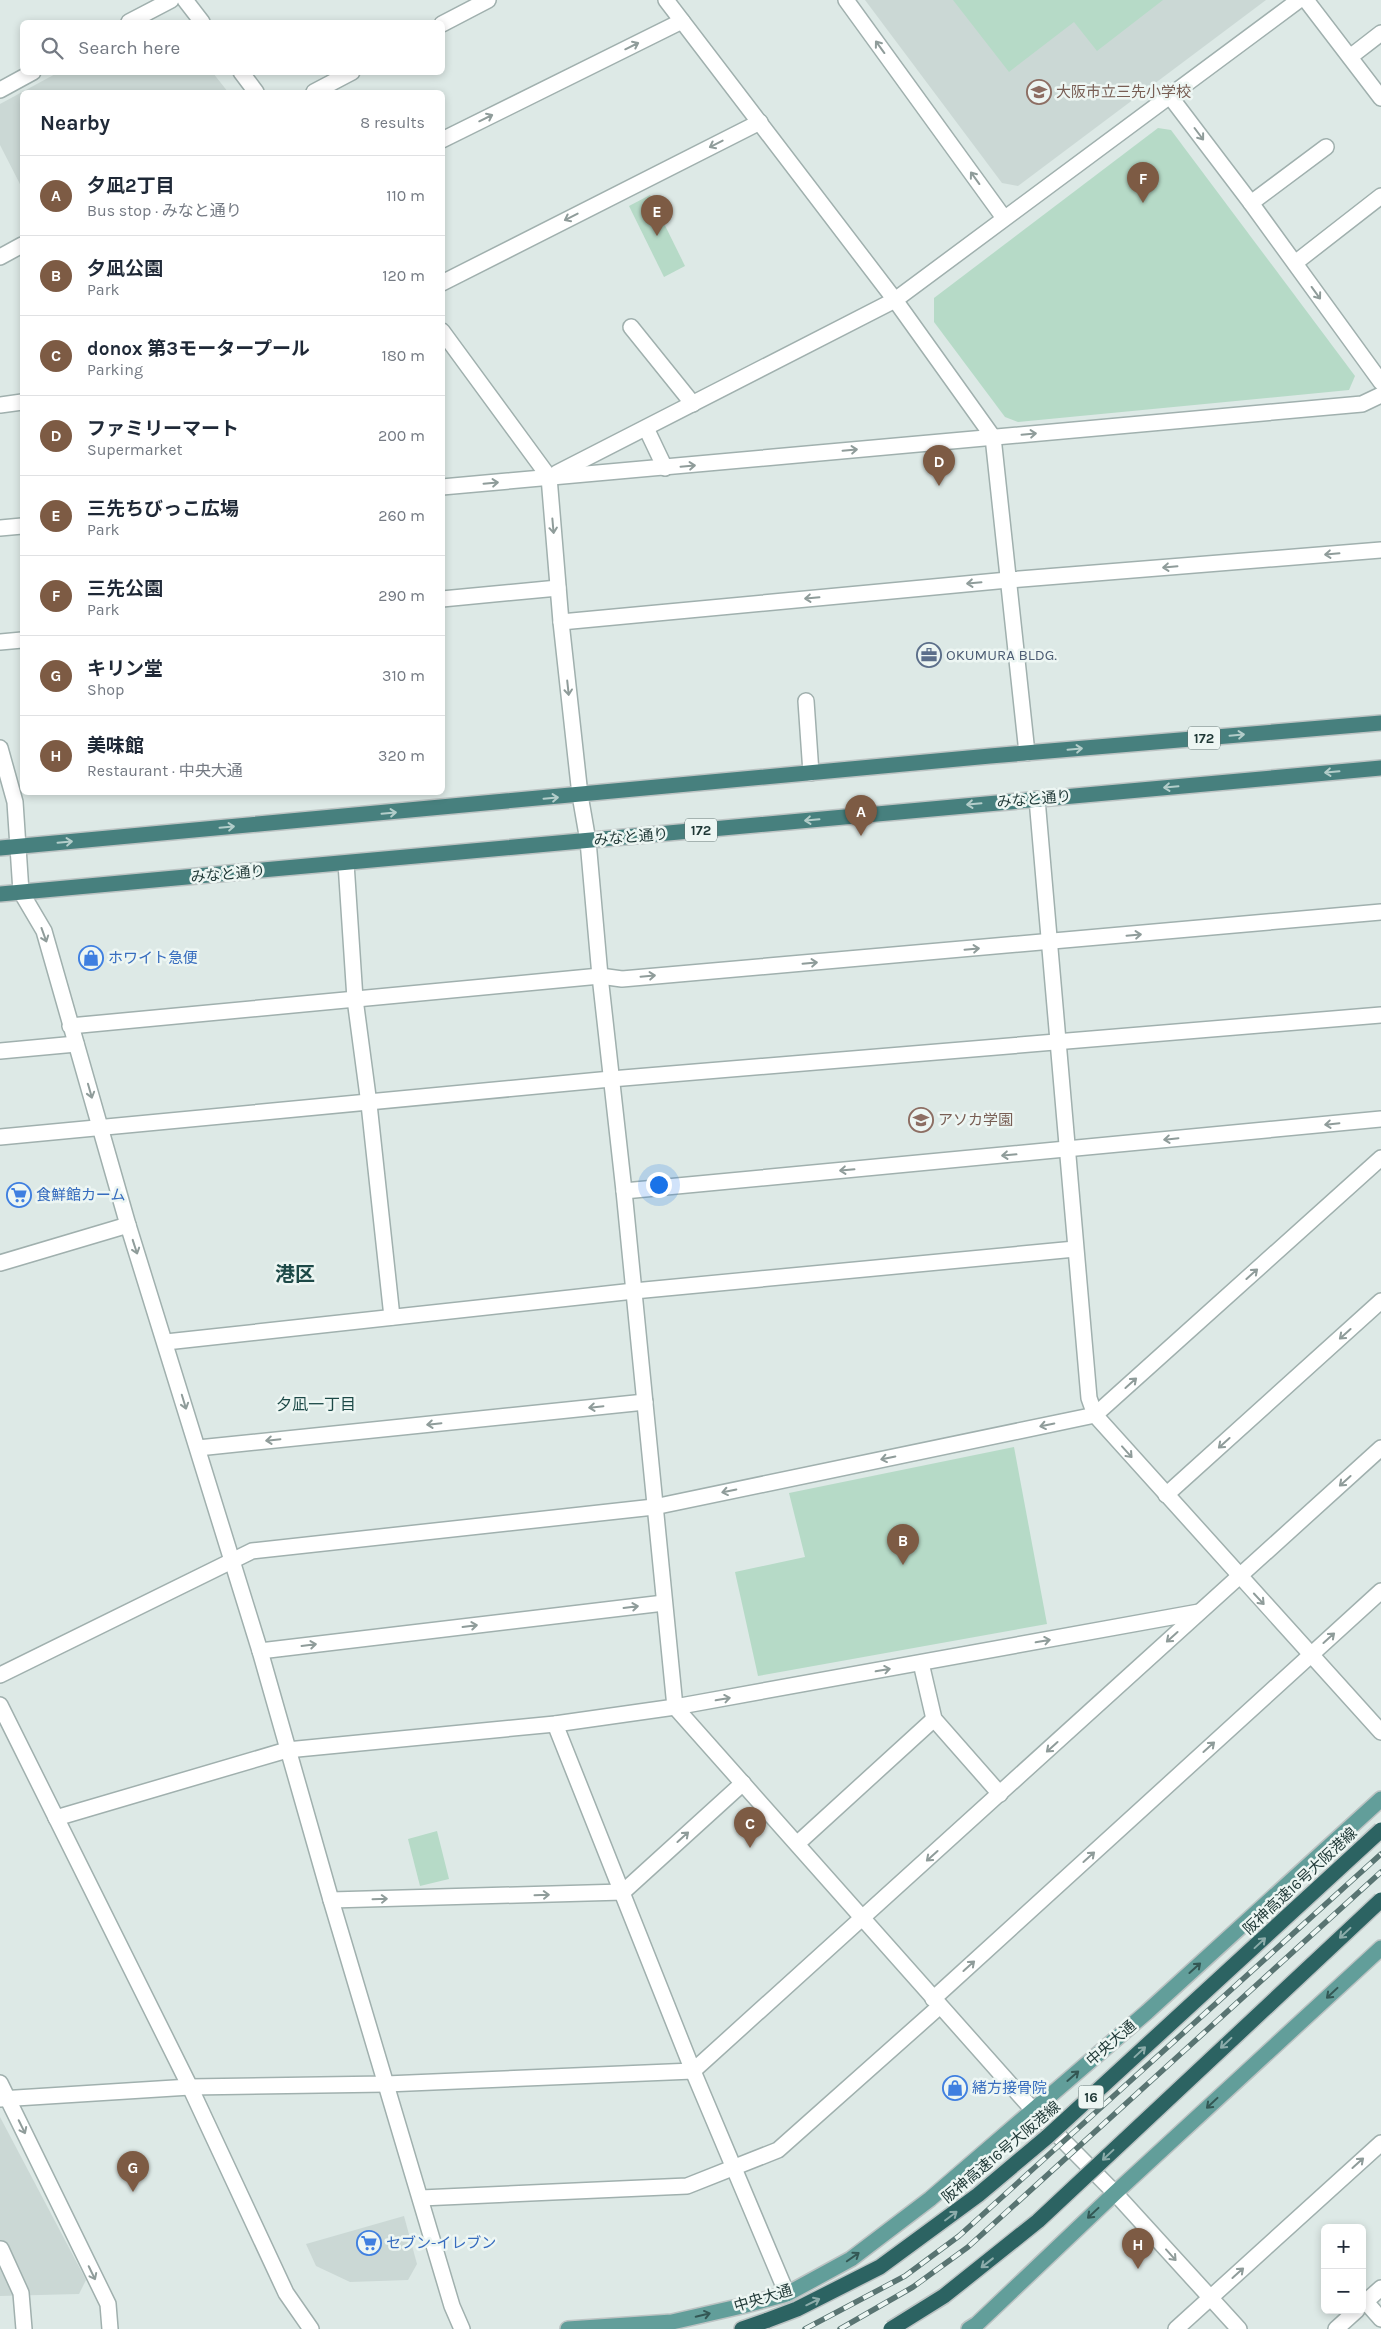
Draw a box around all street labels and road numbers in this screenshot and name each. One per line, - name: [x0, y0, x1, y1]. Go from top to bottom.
- road number: 172: [1188, 726, 1220, 750]
- street label: みなと通り: [996, 787, 1072, 811]
- road number: 172: [685, 818, 717, 842]
- street label: みなと通り: [593, 825, 669, 849]
- street label: みなと通り: [190, 862, 266, 886]
- street label: 阪神高速16号大阪港線: [1240, 1824, 1360, 1938]
- street label: 中央大通: [1082, 2017, 1140, 2069]
- road number: 16: [1078, 2086, 1104, 2108]
- street label: 阪神高速16号大阪港線: [938, 2097, 1064, 2207]
- street label: 中央大通: [732, 2281, 794, 2315]

